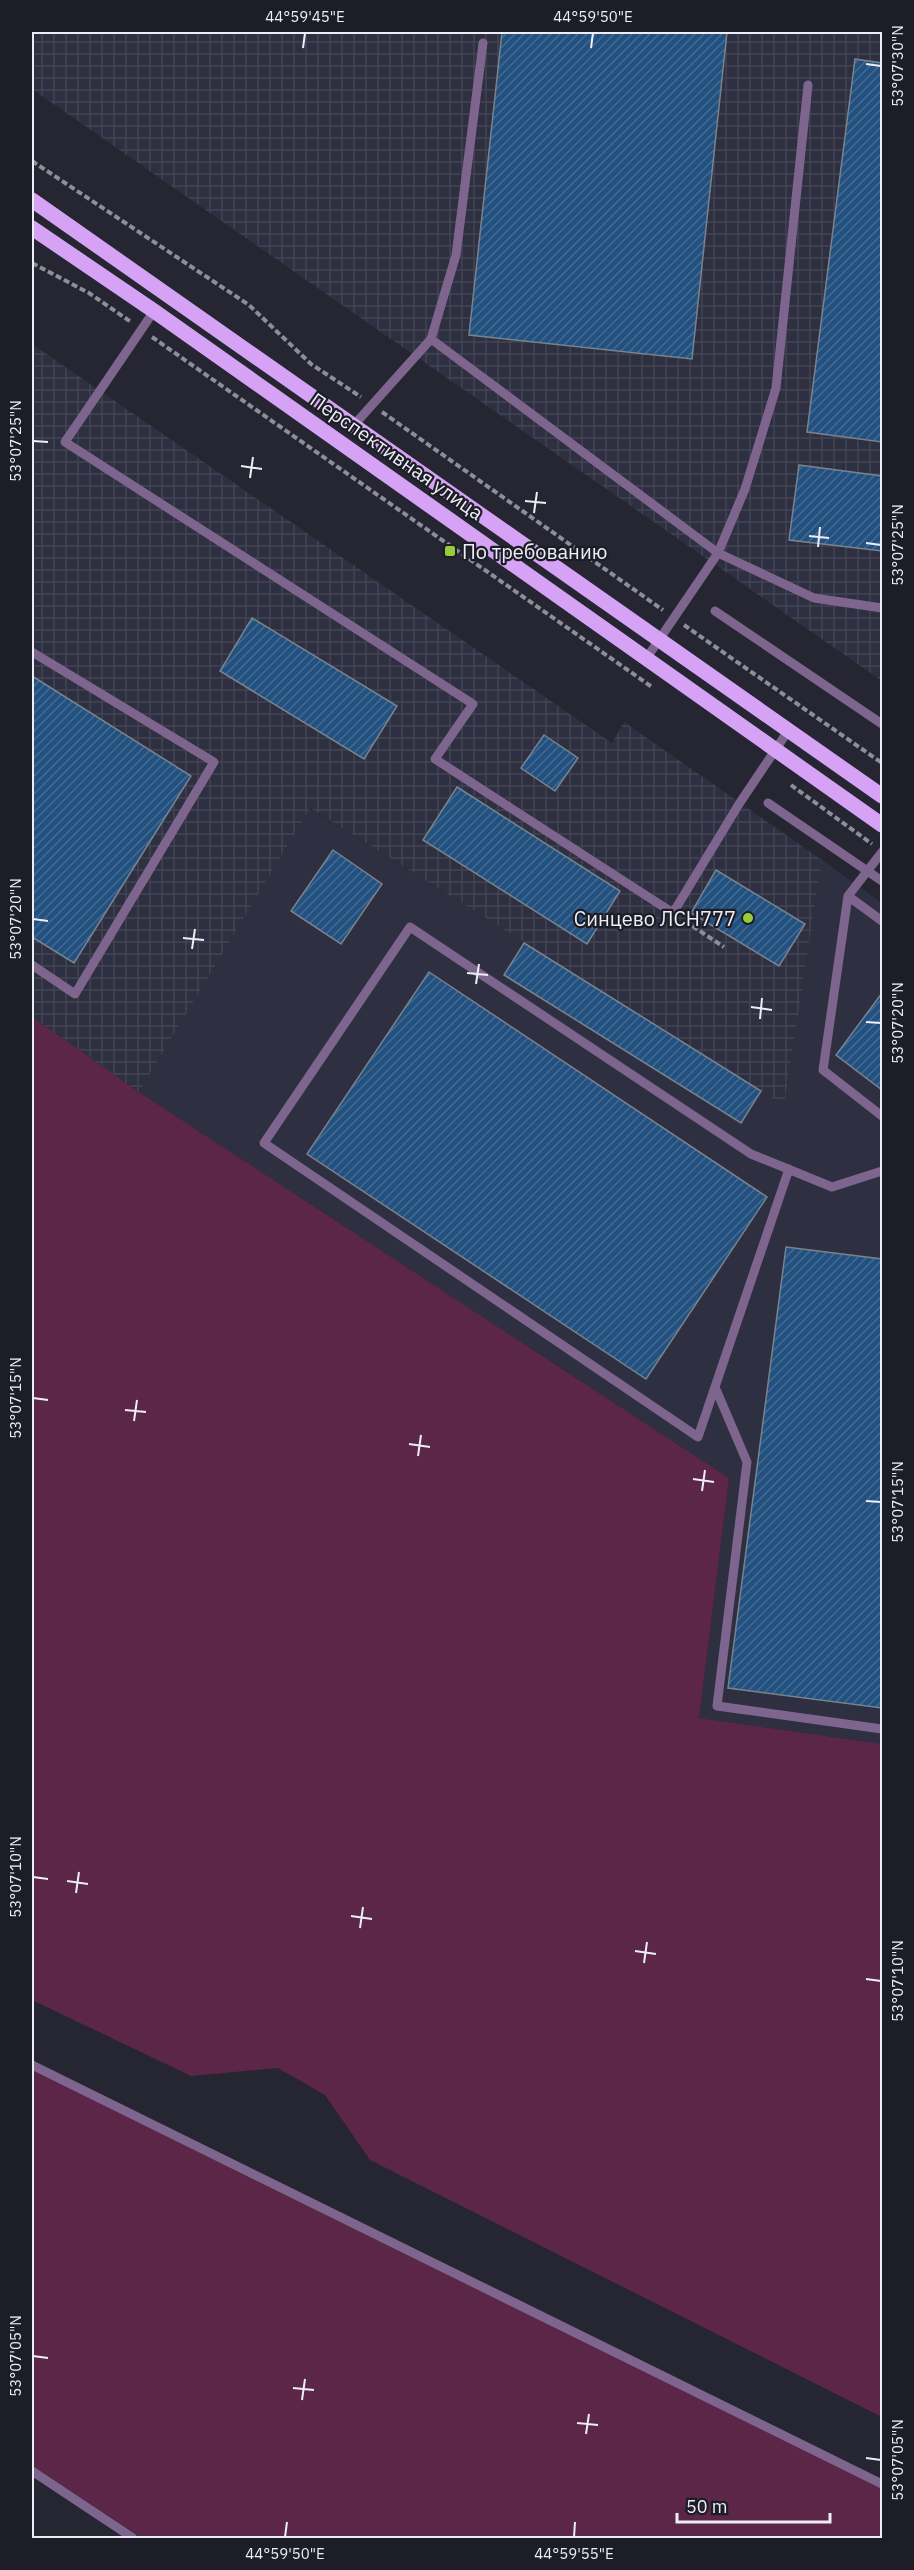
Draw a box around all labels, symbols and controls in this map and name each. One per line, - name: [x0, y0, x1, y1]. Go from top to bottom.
- text: 44°59'45"E: [265, 7, 345, 26]
- text: 44°59'50"E: [553, 7, 633, 26]
- text: 53°07'30"N: [888, 25, 907, 107]
- street label: Перспективная улица: [305, 386, 489, 526]
- text: 53°07'25"N: [6, 400, 25, 482]
- text: 53°07'25"N: [888, 504, 907, 586]
- place label: По требованию: [462, 538, 607, 565]
- marker: По требованию: [443, 544, 457, 558]
- text: 53°07'20"N: [6, 878, 25, 960]
- place label: Синцево ЛСН777: [574, 905, 736, 932]
- marker: Синцево ЛСН777: [741, 911, 755, 925]
- text: 53°07'20"N: [888, 982, 907, 1064]
- text: 53°07'15"N: [6, 1357, 25, 1439]
- text: 53°07'15"N: [888, 1461, 907, 1543]
- text: 53°07'10"N: [6, 1836, 25, 1918]
- text: 53°07'10"N: [888, 1940, 907, 2022]
- text: 53°07'05"N: [6, 2315, 25, 2397]
- text: 53°07'05"N: [888, 2419, 907, 2501]
- scale bar: [677, 2486, 830, 2524]
- text: 50 m: [686, 2495, 728, 2518]
- text: 44°59'50"E: [245, 2544, 325, 2563]
- text: 44°59'55"E: [534, 2544, 614, 2563]

